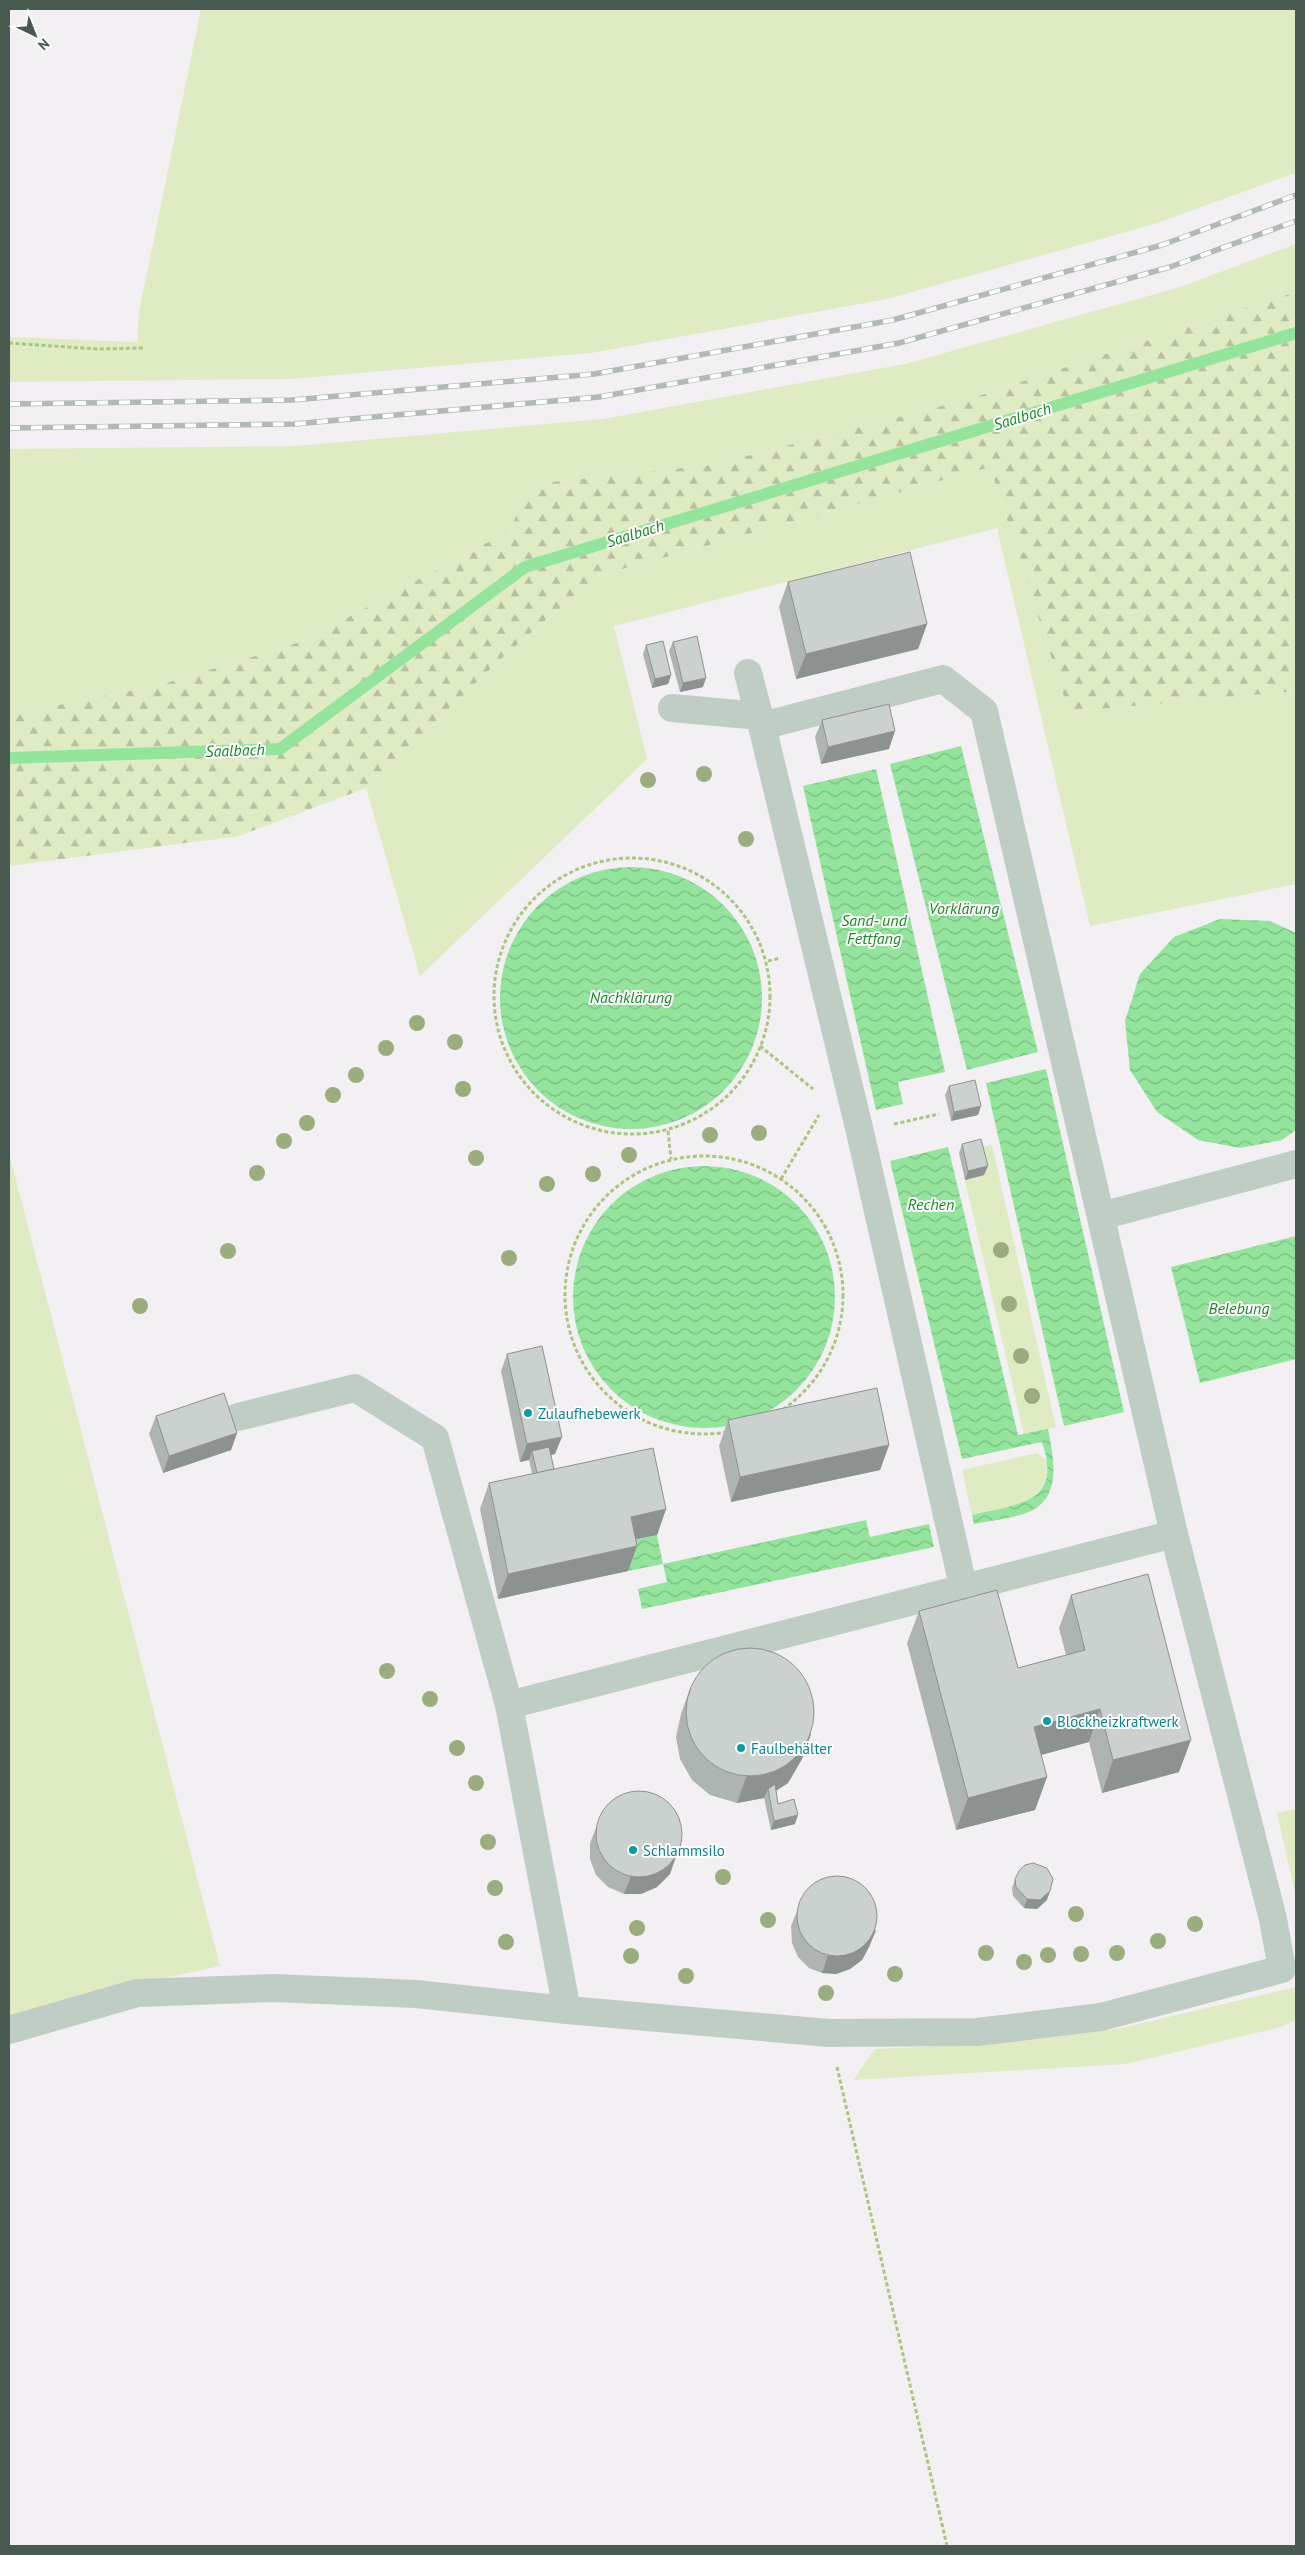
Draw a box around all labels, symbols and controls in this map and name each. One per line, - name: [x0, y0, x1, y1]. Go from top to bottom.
- north arrow: [10, 10, 60, 60]
- text: N: [34, 35, 53, 54]
- water label: Saalbach: [991, 398, 1053, 434]
- water label: Saalbach: [604, 515, 666, 551]
- water label: Saalbach: [205, 739, 265, 761]
- water label: Vorklärung: [929, 898, 999, 918]
- water label: Sand- und Fettfang: [841, 910, 908, 948]
- water label: Nachklärung: [590, 987, 672, 1007]
- water label: Rechen: [908, 1194, 954, 1214]
- water label: Belebung: [1209, 1298, 1269, 1318]
- place label: Zulaufhebewerk: [538, 1404, 642, 1423]
- marker: Zulaufhebewerk: [522, 1407, 534, 1419]
- place label: Blockheizkraftwerk: [1057, 1712, 1180, 1731]
- marker: Blockheizkraftwerk: [1041, 1715, 1053, 1727]
- place label: Faulbehälter: [751, 1739, 832, 1758]
- marker: Faulbehälter: [735, 1742, 747, 1754]
- place label: Schlammsilo: [643, 1841, 725, 1860]
- marker: Schlammsilo: [627, 1844, 639, 1856]

